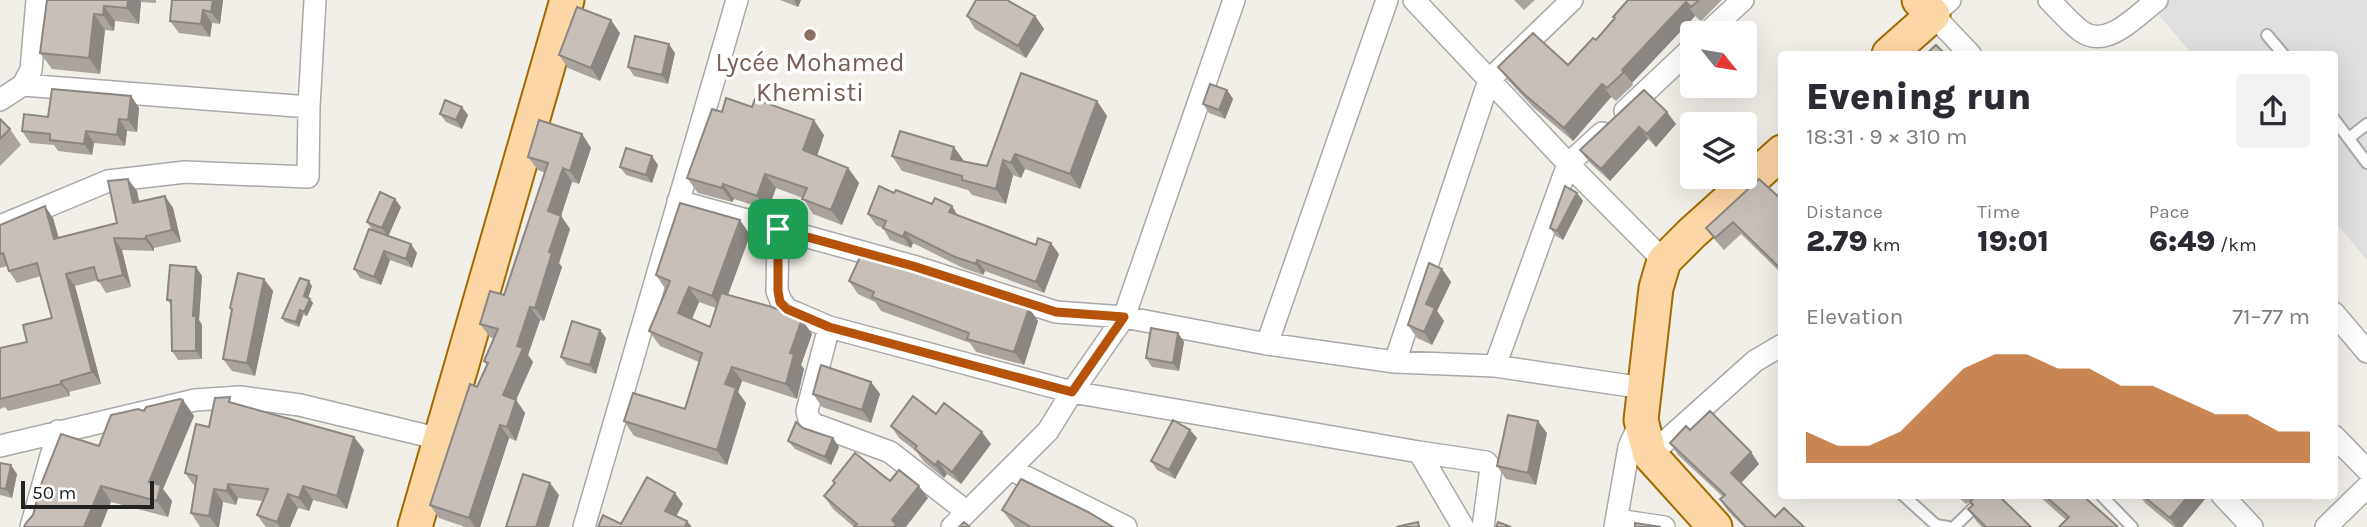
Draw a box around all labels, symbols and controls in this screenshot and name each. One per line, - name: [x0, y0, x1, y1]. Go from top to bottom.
- north arrow: [1680, 21, 1757, 98]
- map controls: [1680, 21, 1757, 189]
- marker: Lycée Mohamed Khemisti: [802, 27, 818, 43]
- place label: Lycée Mohamed Khemisti: [715, 47, 905, 108]
- text: Evening run: [1806, 74, 2031, 119]
- button: share: [2236, 74, 2310, 148]
- button: layers: [1680, 112, 1757, 189]
- text: 18:31 · 9 × 310 m: [1806, 123, 1967, 150]
- pin: [748, 199, 808, 259]
- text: Distance: [1806, 201, 1883, 223]
- text: Time: [1977, 201, 2020, 223]
- text: Pace: [2149, 201, 2189, 223]
- icon: arrive: [759, 210, 797, 248]
- text: 2.79: [1806, 223, 1868, 259]
- text: 19:01: [1977, 223, 2049, 259]
- text: 6:49: [2149, 223, 2216, 259]
- text: km: [1868, 234, 1901, 256]
- text: /km: [2216, 234, 2257, 256]
- text: Elevation: [1806, 303, 1903, 330]
- text: 71–77 m: [2232, 303, 2310, 330]
- scale bar: [21, 478, 154, 510]
- text: 50 m: [32, 482, 76, 504]

